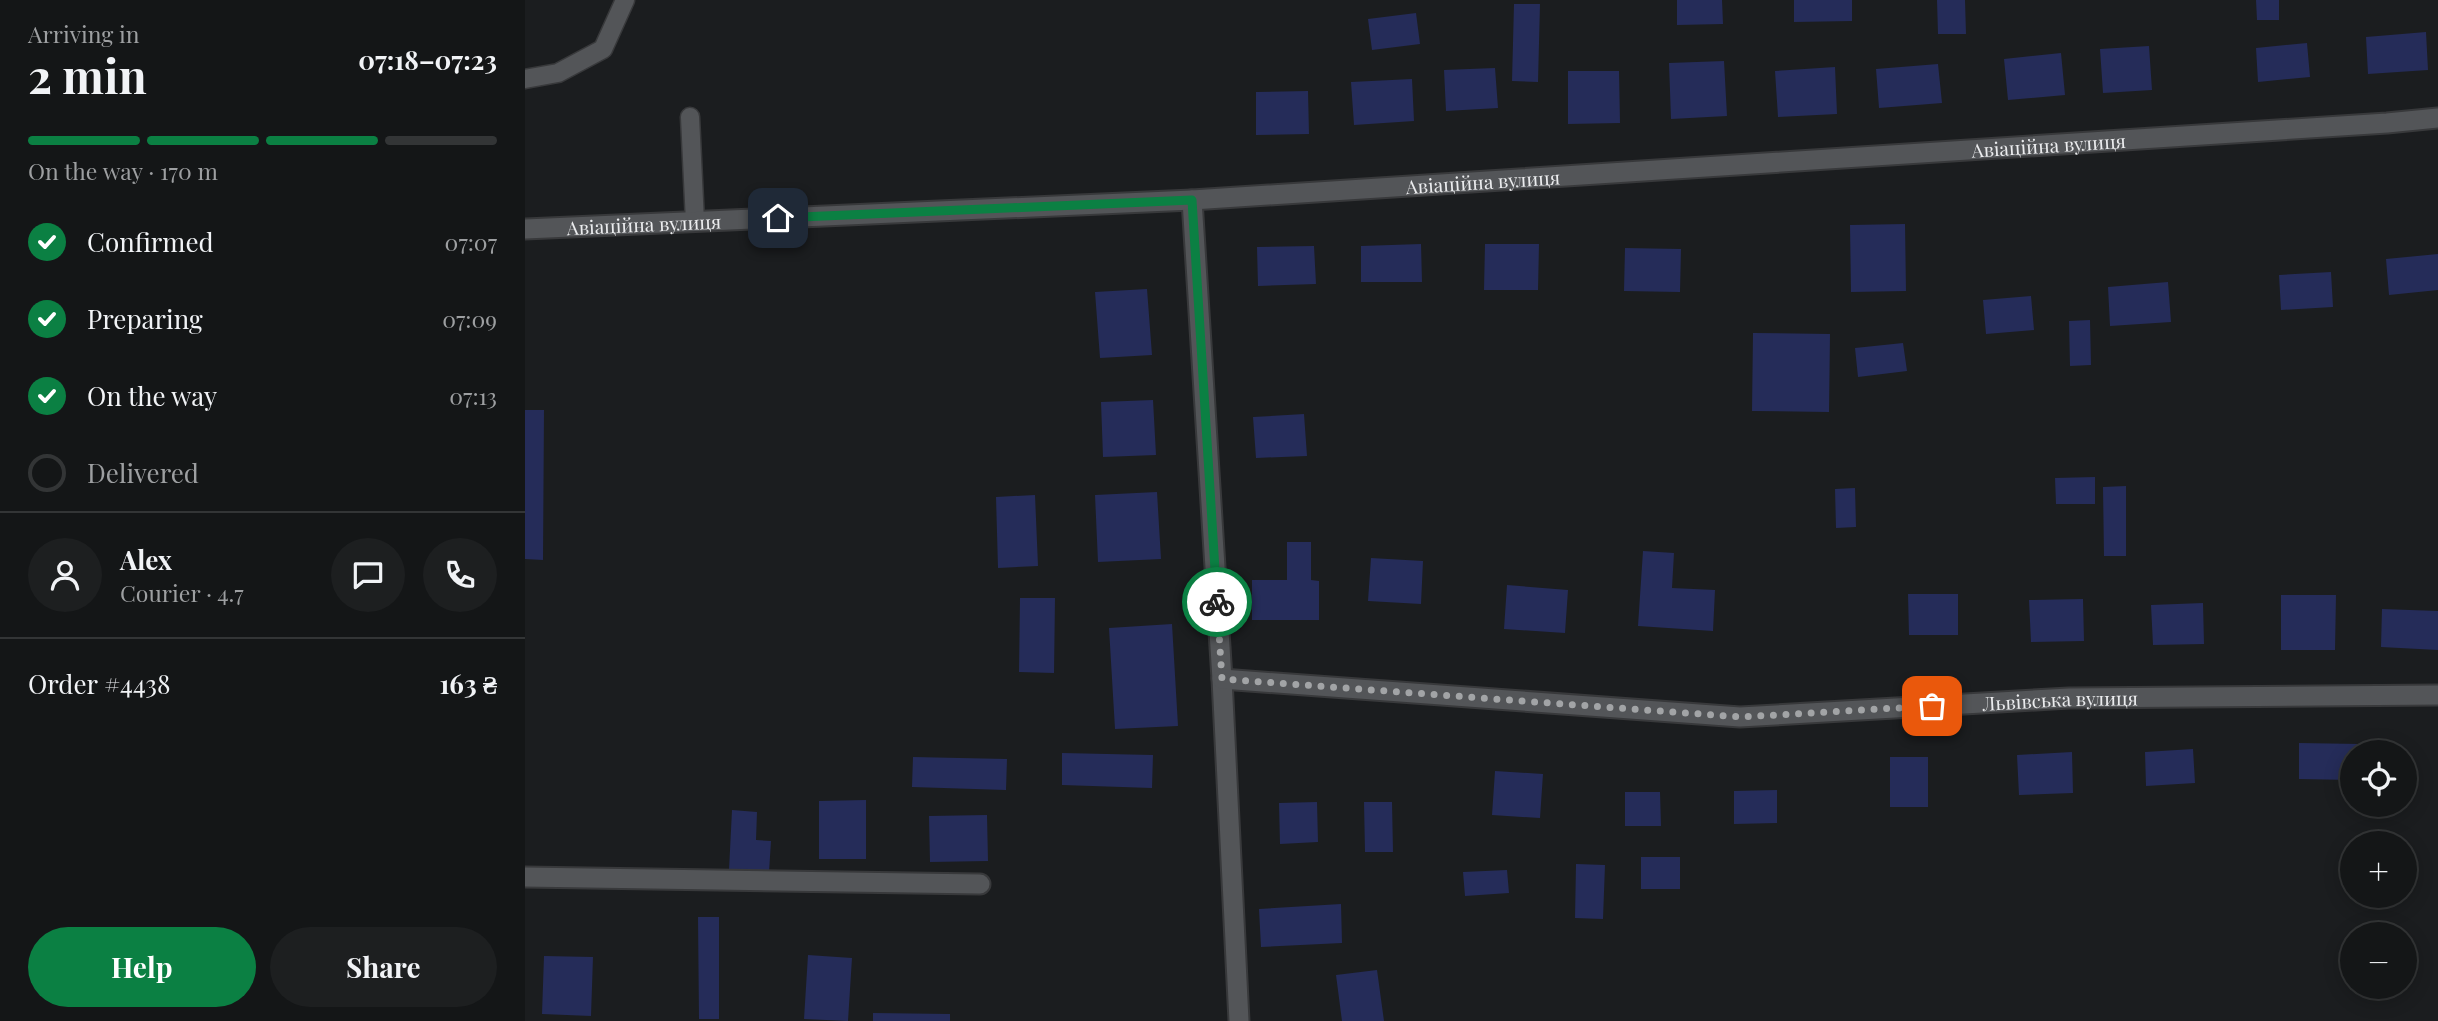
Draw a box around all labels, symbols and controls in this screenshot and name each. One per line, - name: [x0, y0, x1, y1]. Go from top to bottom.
- text: Arriving in: [28, 18, 140, 49]
- text: 07:18–07:23: [358, 42, 497, 77]
- text: 2 min: [28, 44, 147, 106]
- street label: Авіаційна вулиця: [1970, 127, 2127, 163]
- text: On the way · 170 m: [28, 155, 218, 186]
- street label: Авіаційна вулиця: [1404, 163, 1561, 199]
- pin: [748, 188, 808, 248]
- icon: home: [759, 199, 797, 237]
- street label: Авіаційна вулиця: [565, 207, 722, 240]
- icon: check: [28, 223, 66, 261]
- text: Confirmed: [87, 224, 214, 259]
- text: 07:07: [445, 226, 497, 257]
- icon: check: [28, 300, 66, 338]
- text: Preparing: [87, 301, 203, 336]
- text: 07:09: [442, 303, 497, 334]
- icon: check: [28, 377, 66, 415]
- text: On the way: [87, 378, 217, 413]
- text: 07:13: [449, 380, 497, 411]
- text: Delivered: [87, 455, 199, 490]
- button: person: [28, 538, 102, 612]
- button: chat: [331, 538, 405, 612]
- button: phone: [423, 538, 497, 612]
- text: Alex: [120, 542, 172, 577]
- courier: [1182, 567, 1252, 637]
- text: Courier · 4.7: [120, 577, 244, 608]
- icon: bike: [1198, 583, 1236, 621]
- text: Order #4438: [28, 666, 171, 701]
- text: 163 ₴: [439, 666, 497, 701]
- pin: [1902, 676, 1962, 736]
- street label: Львівська вулиця: [1981, 684, 2138, 716]
- icon: bag: [1913, 687, 1951, 725]
- map controls: [2340, 740, 2417, 999]
- button: locate: [2340, 740, 2417, 817]
- button: +: [2340, 831, 2417, 908]
- button: −: [2340, 922, 2417, 999]
- button: Help: [28, 927, 256, 1007]
- button: Share: [270, 927, 497, 1007]

